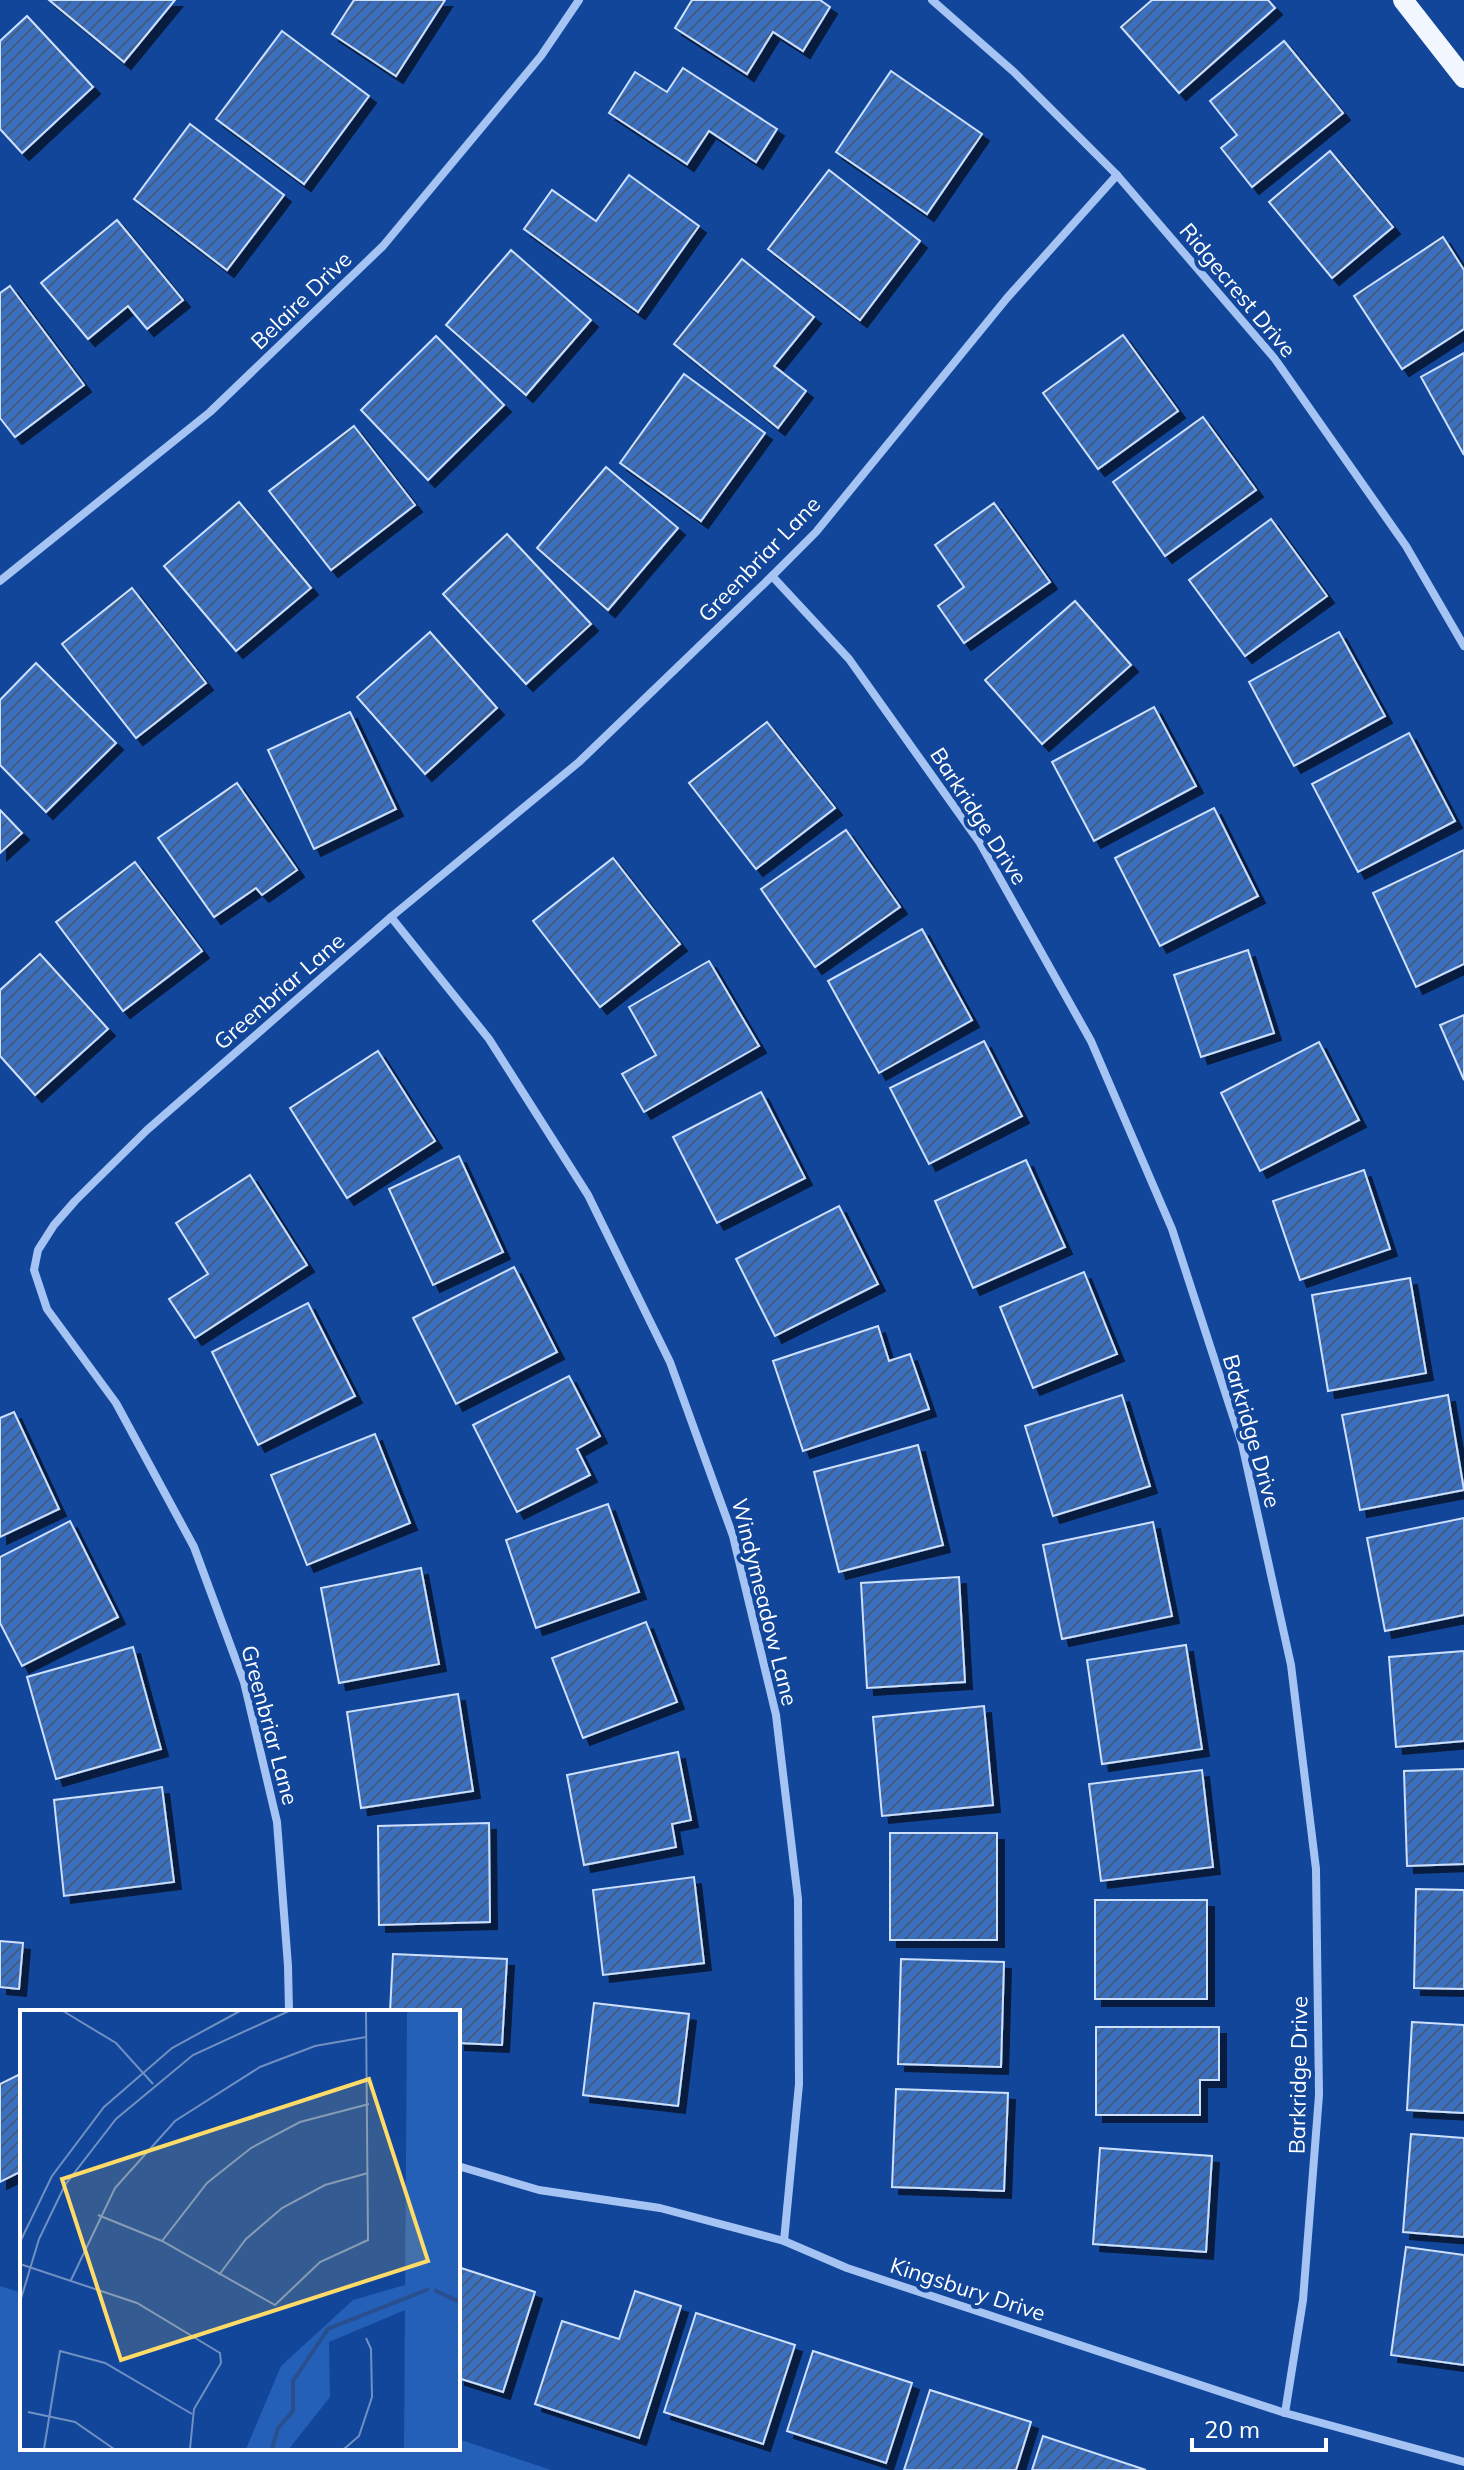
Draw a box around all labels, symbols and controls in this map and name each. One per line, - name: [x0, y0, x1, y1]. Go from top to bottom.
- street label: Ridgecrest Drive: [1174, 217, 1302, 363]
- street label: Belaire Drive: [245, 245, 357, 355]
- street label: Greenbriar Lane: [692, 490, 826, 628]
- street label: Barkridge Drive: [924, 742, 1034, 890]
- street label: Greenbriar Lane: [208, 927, 350, 1055]
- street label: Barkridge Drive: [1217, 1351, 1287, 1511]
- street label: Windymeadow Lane: [726, 1496, 804, 1708]
- street label: Greenbriar Lane: [235, 1642, 305, 1808]
- street label: Barkridge Drive: [1283, 1996, 1313, 2154]
- inset map: [20, 2010, 460, 2450]
- street label: Kingsbury Drive: [887, 2251, 1049, 2327]
- scale bar: [1192, 2402, 1326, 2452]
- text: 20 m: [1204, 2414, 1260, 2444]

